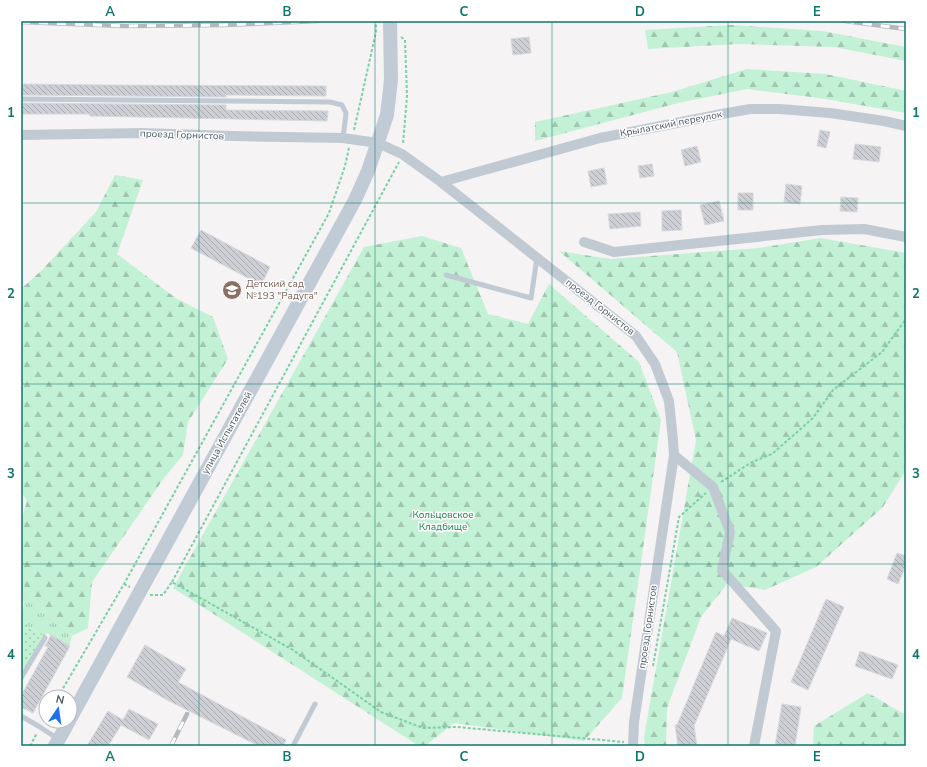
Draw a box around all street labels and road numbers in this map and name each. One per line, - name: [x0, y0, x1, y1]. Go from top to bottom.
- street label: Крылатский переулок: [619, 107, 724, 141]
- street label: проезд Горнистов: [140, 127, 225, 143]
- street label: проезд Горнистов: [563, 276, 638, 339]
- street label: улица Испытателей: [198, 389, 256, 477]
- street label: проезд Горнистов: [635, 584, 661, 670]

